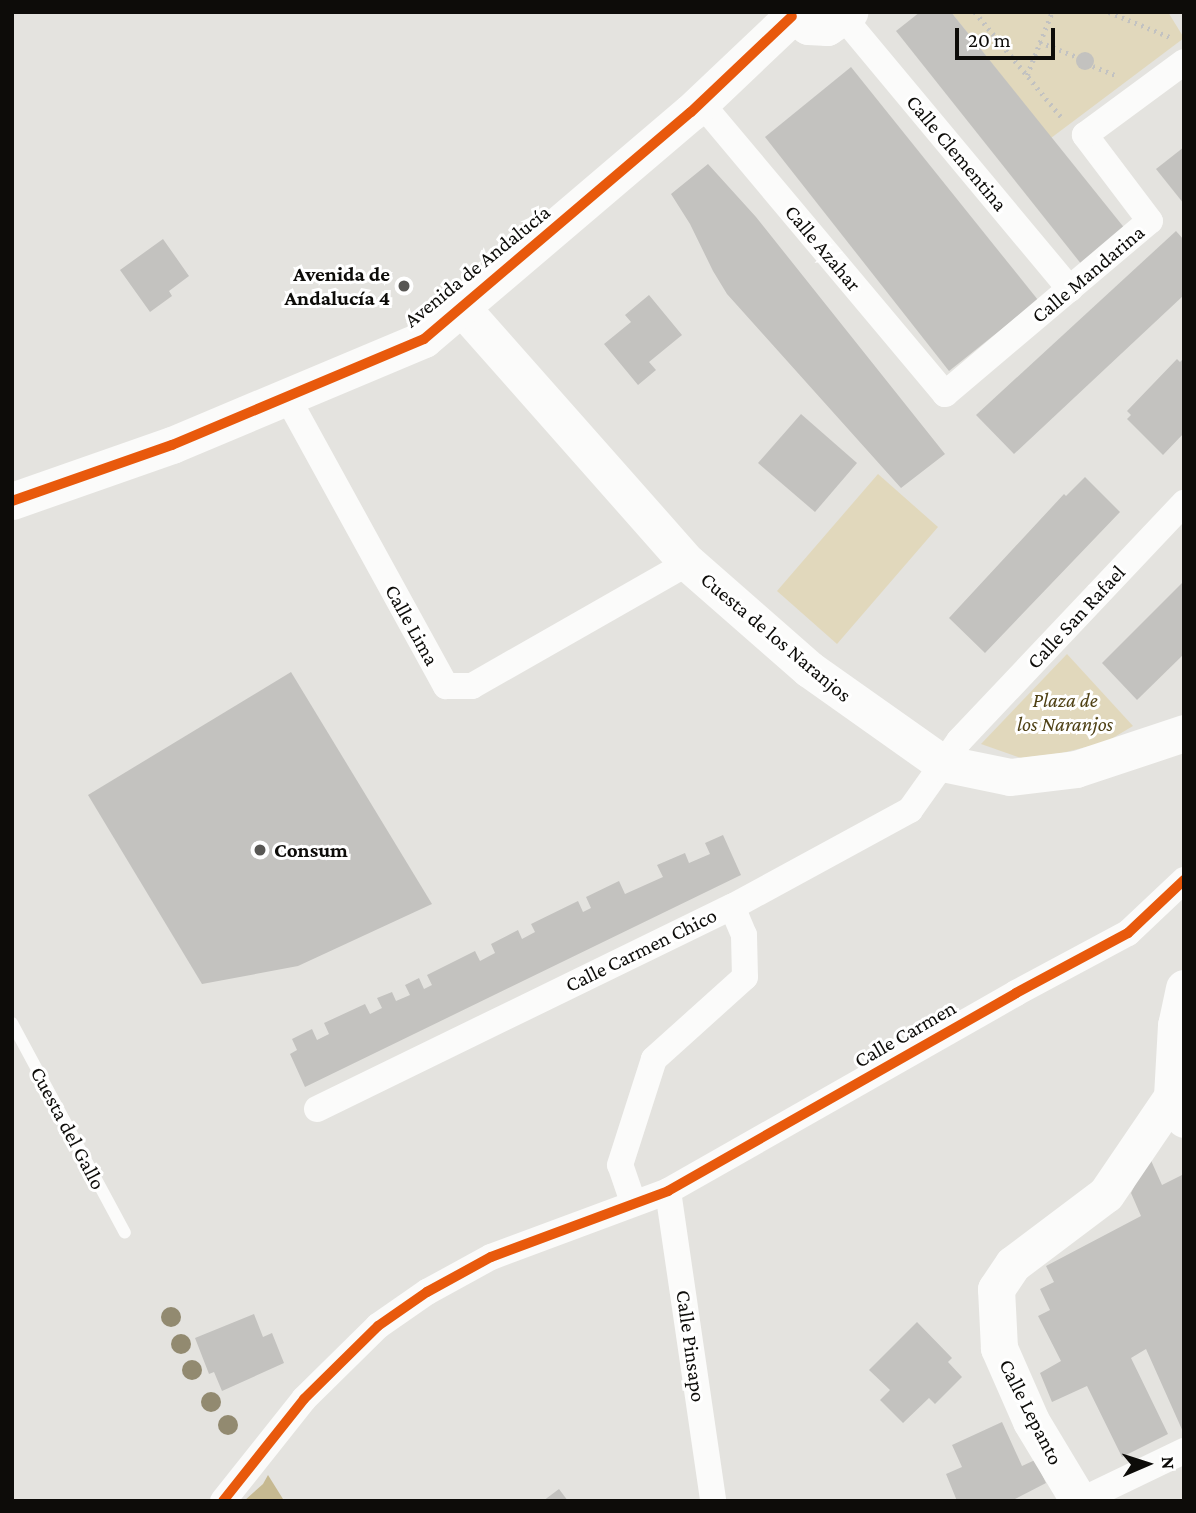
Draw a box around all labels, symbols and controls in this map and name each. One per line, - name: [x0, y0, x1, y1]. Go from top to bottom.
- scale bar: [958, 14, 1058, 58]
- text: 20 m: [968, 28, 1011, 52]
- street label: Calle Clementina: [901, 90, 1013, 216]
- street label: Avenida de Andalucía: [399, 199, 555, 333]
- street label: Calle Azahar: [780, 200, 866, 296]
- street label: Calle Mandarina: [1027, 220, 1149, 328]
- place label: Avenida de Andalucía 4: [285, 261, 390, 311]
- marker: Avenida de Andalucía 4: [396, 278, 412, 294]
- street label: Calle San Rafael: [1021, 560, 1131, 674]
- street label: Cuesta de los Naranjos: [695, 567, 857, 707]
- street label: Calle Lima: [379, 580, 445, 670]
- park label: Plaza de los Naranjos: [1017, 687, 1113, 737]
- place label: Consum: [274, 837, 348, 863]
- marker: Consum: [252, 842, 268, 858]
- street label: Calle Carmen Chico: [561, 902, 721, 998]
- street label: Calle Carmen: [850, 995, 960, 1073]
- street label: Cuesta del Gallo: [25, 1062, 111, 1194]
- street label: Calle Pinsapo: [671, 1288, 711, 1404]
- street label: Calle Lepanto: [994, 1355, 1068, 1469]
- north arrow: [1112, 1429, 1182, 1499]
- text: N: [1158, 1456, 1179, 1470]

